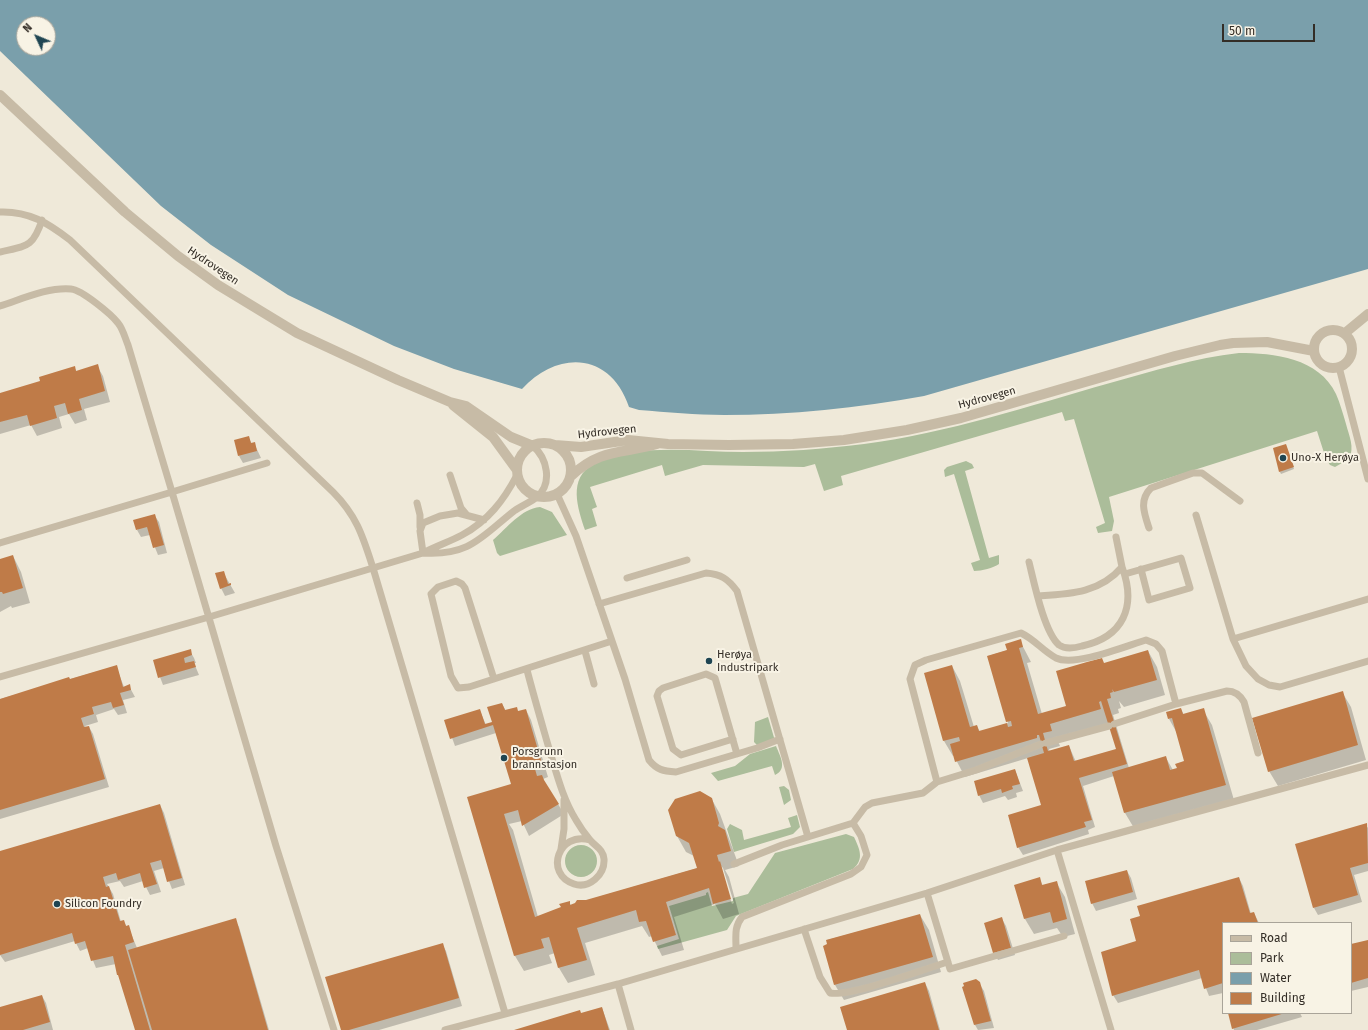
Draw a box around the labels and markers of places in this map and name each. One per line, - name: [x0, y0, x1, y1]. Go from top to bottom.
- place label: Uno-X Herøya: [1291, 451, 1359, 465]
- marker: Uno-X Herøya: [1278, 453, 1288, 463]
- place label: Herøya Industripark: [717, 648, 778, 674]
- marker: Herøya Industripark: [704, 656, 714, 666]
- place label: Porsgrunn brannstasjon: [512, 745, 577, 771]
- marker: Porsgrunn brannstasjon: [499, 753, 509, 763]
- place label: Silicon Foundry: [65, 897, 142, 911]
- marker: Silicon Foundry: [52, 899, 62, 909]

